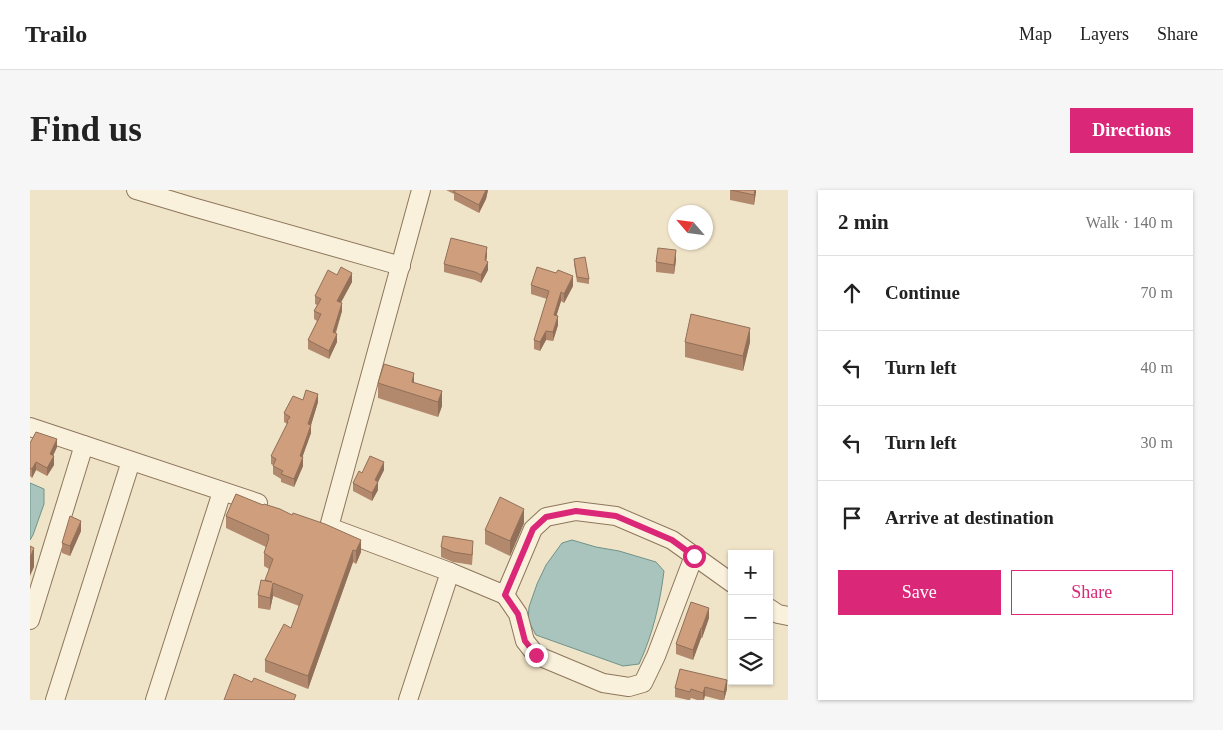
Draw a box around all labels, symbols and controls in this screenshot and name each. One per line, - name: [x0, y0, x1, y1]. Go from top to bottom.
- text: Trailo: [25, 21, 87, 47]
- text: Map: [1019, 24, 1052, 44]
- text: Layers: [1080, 24, 1129, 44]
- text: Share: [1157, 24, 1198, 44]
- button: Directions: [1070, 108, 1193, 153]
- text: Find us: [30, 110, 142, 149]
- north arrow: [668, 205, 713, 250]
- text: 2 min: [838, 210, 889, 234]
- text: Walk · 140 m: [1086, 214, 1173, 231]
- icon: ahead: [838, 279, 866, 307]
- text: Continue: [885, 282, 960, 303]
- text: 70 m: [1141, 284, 1173, 301]
- icon: left: [838, 354, 866, 382]
- text: Turn left: [885, 357, 957, 378]
- text: 40 m: [1141, 359, 1173, 376]
- icon: left: [838, 429, 866, 457]
- text: Turn left: [885, 432, 957, 453]
- text: 30 m: [1141, 434, 1173, 451]
- icon: arrive: [838, 504, 866, 532]
- text: Arrive at destination: [885, 507, 1054, 528]
- route start: [683, 545, 706, 568]
- map controls: [728, 550, 773, 685]
- button: +: [728, 550, 773, 595]
- button: Save: [838, 570, 1001, 615]
- button: Share: [1011, 570, 1173, 615]
- button: −: [728, 595, 773, 640]
- button: layers: [728, 640, 773, 685]
- route end: [525, 644, 548, 667]

